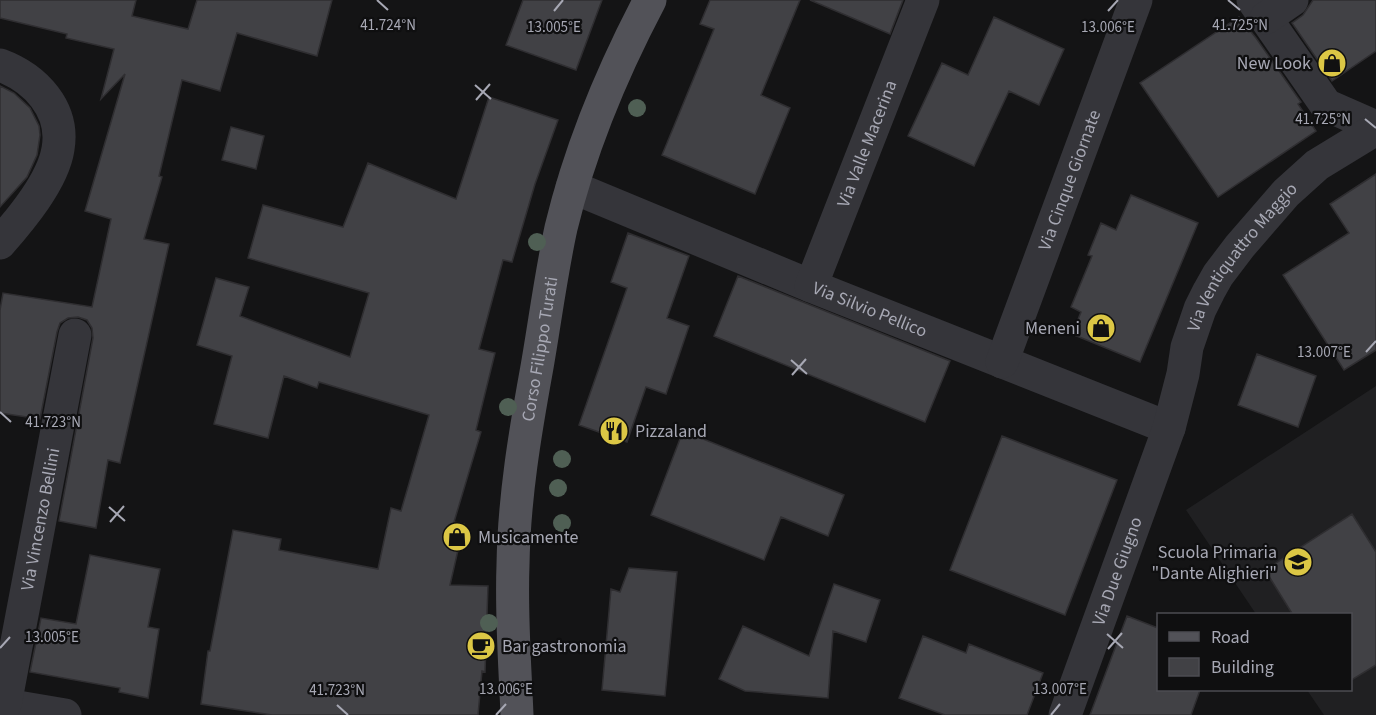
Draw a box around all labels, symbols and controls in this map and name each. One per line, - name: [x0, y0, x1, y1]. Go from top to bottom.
- text: 41.724°N: [360, 15, 416, 36]
- text: 41.725°N: [1212, 15, 1268, 36]
- text: 13.005°E: [527, 17, 581, 38]
- text: 13.006°E: [1081, 17, 1135, 38]
- shop icon: New Look: [1316, 47, 1348, 79]
- place label: New Look: [1237, 51, 1311, 76]
- street label: Via Valle Macerina: [831, 76, 903, 211]
- street label: Via Cinque Giornate: [1032, 106, 1107, 254]
- text: 41.725°N: [1295, 109, 1351, 130]
- street label: Via Ventiquattro Maggio: [1181, 176, 1303, 335]
- street label: Corso Filippo Turati: [515, 275, 564, 423]
- street label: Via Silvio Pellico: [809, 275, 931, 343]
- shop icon: Meneni: [1085, 312, 1117, 344]
- place label: Meneni: [1025, 316, 1080, 341]
- text: 13.007°E: [1297, 342, 1351, 363]
- text: 41.723°N: [25, 412, 81, 433]
- restaurant icon: Pizzaland: [598, 415, 630, 447]
- place label: Pizzaland: [635, 419, 707, 444]
- street label: Via Vincenzo Bellini: [14, 446, 66, 593]
- street label: Via Due Giugno: [1086, 513, 1148, 629]
- shop icon: Musicamente: [441, 521, 473, 553]
- place label: Musicamente: [478, 525, 578, 550]
- place label: Scuola Primaria "Dante Alighieri": [1152, 540, 1277, 586]
- school or university icon: Scuola Primaria "Dante Alighieri": [1282, 546, 1314, 578]
- legend: [1157, 613, 1352, 691]
- text: Road: [1211, 625, 1250, 650]
- text: 13.005°E: [25, 627, 79, 648]
- cafe icon: Bar gastronomia: [465, 630, 497, 662]
- place label: Bar gastronomia: [502, 634, 626, 659]
- text: Building: [1211, 655, 1274, 680]
- text: 13.006°E: [479, 679, 533, 700]
- text: 13.007°E: [1033, 679, 1087, 700]
- text: 41.723°N: [309, 680, 365, 701]

